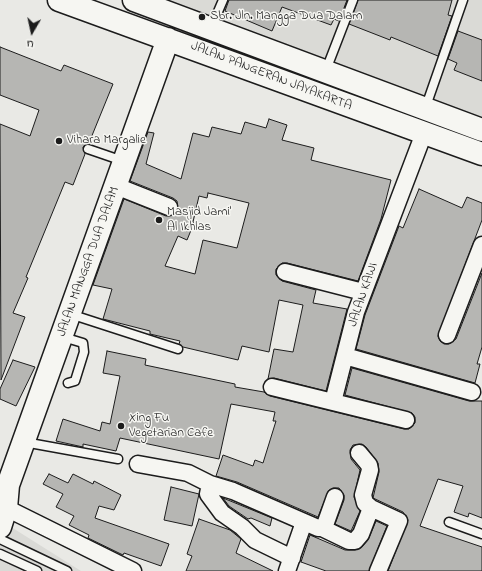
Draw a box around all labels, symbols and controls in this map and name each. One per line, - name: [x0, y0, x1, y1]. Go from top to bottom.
- place label: Sbr. Jln. Mangga Dua Dalam: [210, 9, 362, 25]
- north arrow: [12, 12, 52, 52]
- marker: Sbr. Jln. Mangga Dua Dalam: [197, 12, 207, 22]
- text: U: [25, 35, 35, 52]
- street label: JALAN PANGERAN JAYAKARTA: [188, 39, 354, 115]
- place label: Vihara Margalie: [67, 133, 146, 149]
- marker: Vihara Margalie: [54, 136, 64, 146]
- street label: JALAN MANGGA DUA DALAM: [55, 185, 123, 339]
- place label: Masjid Jami' Al Ikhlas: [167, 205, 231, 236]
- marker: Masjid Jami' Al Ikhlas: [154, 215, 164, 225]
- street label: JALAN KAWI: [346, 261, 382, 329]
- place label: Xing Fu Vegetarian Cafe: [129, 411, 213, 442]
- marker: Xing Fu Vegetarian Cafe: [116, 421, 126, 431]

